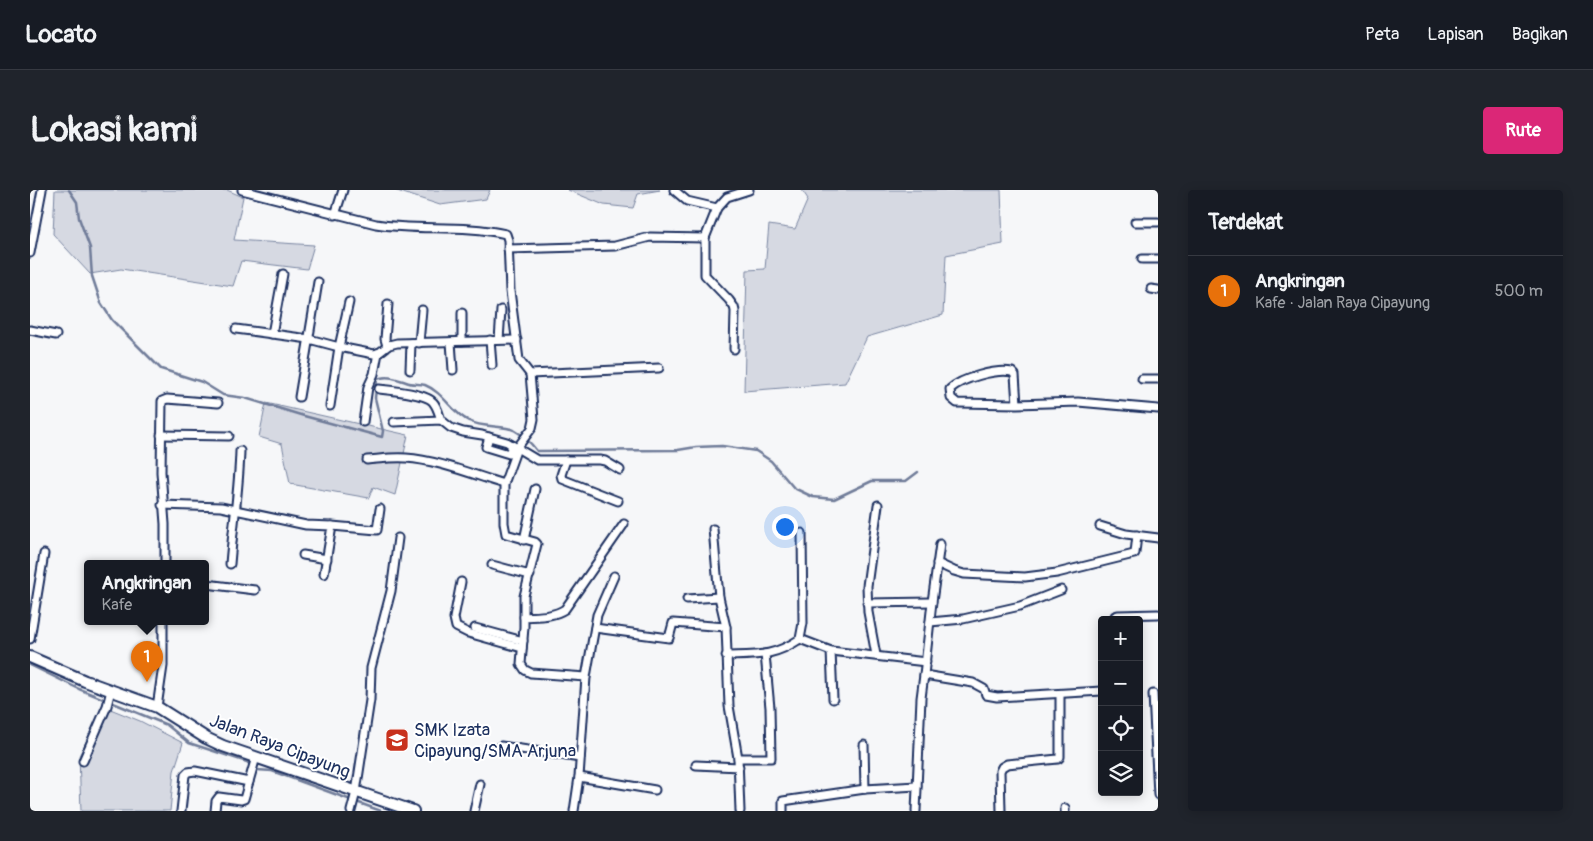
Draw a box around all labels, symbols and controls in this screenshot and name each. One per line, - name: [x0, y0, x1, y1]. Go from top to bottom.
- text: Locato: [25, 20, 97, 49]
- text: Peta: [1365, 23, 1399, 46]
- text: Lapisan: [1427, 23, 1484, 46]
- text: Bagikan: [1512, 23, 1568, 46]
- button: Rute: [1483, 107, 1563, 154]
- text: Lokasi kami: [30, 108, 197, 152]
- text: Terdekat: [1208, 209, 1283, 236]
- text: Angkringan: [1255, 269, 1345, 293]
- text: 1: [1221, 281, 1227, 301]
- text: 500 m: [1495, 281, 1543, 301]
- text: Kafe · Jalan Raya Cipayung: [1255, 293, 1430, 313]
- your location: [772, 514, 798, 540]
- popup: [84, 560, 209, 625]
- text: Angkringan: [102, 571, 191, 595]
- text: Kafe: [102, 595, 132, 615]
- map controls: [1098, 616, 1143, 796]
- button: +: [1098, 616, 1143, 661]
- pin: 1: [131, 641, 163, 682]
- button: −: [1098, 661, 1143, 706]
- button: locate: [1098, 706, 1143, 751]
- street label: Jalan Raya Cipayung: [206, 709, 354, 784]
- place label: SMK Izata Cipayung/SMA Arjuna: [414, 719, 576, 763]
- school or university icon: SMK Izata Cipayung/SMA Arjuna: [384, 727, 410, 753]
- button: layers: [1098, 751, 1143, 796]

